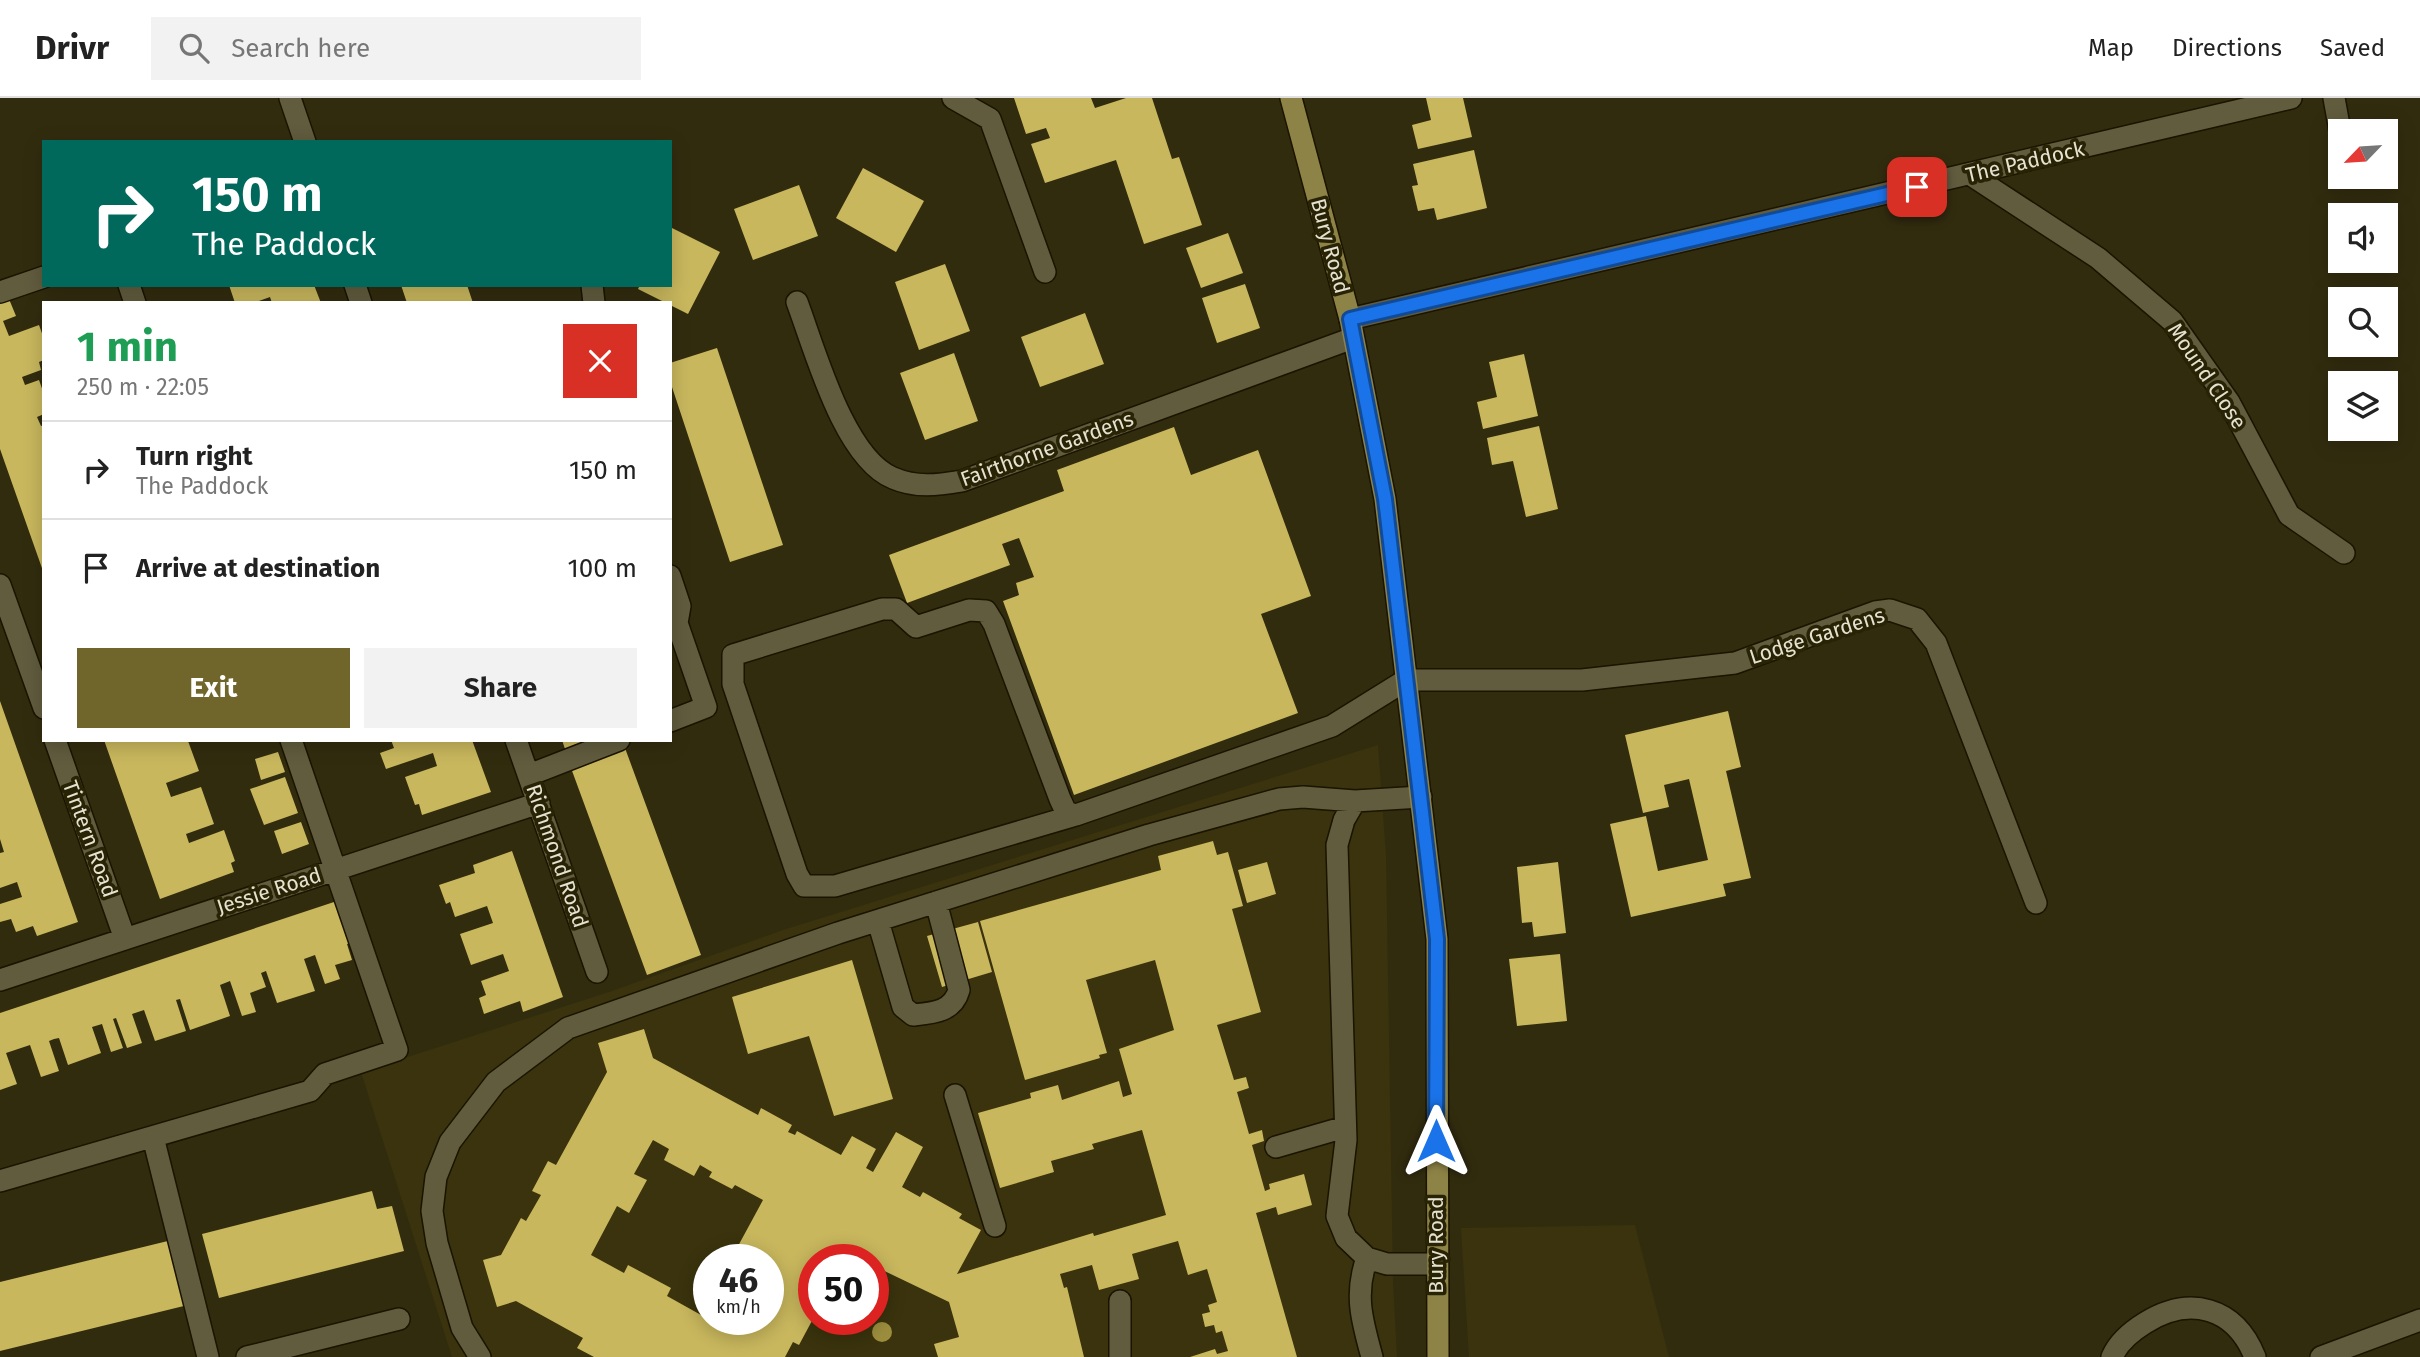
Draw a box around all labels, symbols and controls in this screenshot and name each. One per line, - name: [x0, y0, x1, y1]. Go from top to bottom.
- search box: [151, 17, 641, 80]
- text: Drivr: [35, 28, 109, 68]
- icon: search: [175, 29, 213, 67]
- text: Search here: [231, 33, 370, 64]
- text: Map: [2088, 34, 2134, 62]
- text: Directions: [2172, 34, 2282, 62]
- text: Saved: [2320, 34, 2385, 62]
- north arrow: [2328, 119, 2398, 189]
- map controls: [2328, 119, 2398, 441]
- street label: The Paddock: [1963, 136, 2087, 188]
- pin: [1887, 157, 1947, 217]
- text: 150 m: [192, 165, 323, 224]
- icon: right: [77, 168, 168, 259]
- icon: arrive: [1898, 168, 1936, 206]
- street label: Bury Road: [1305, 196, 1355, 296]
- button: sound: [2328, 203, 2398, 273]
- text: The Paddock: [192, 225, 376, 263]
- button: search: [2328, 287, 2398, 357]
- street label: Mound Close: [2162, 318, 2252, 434]
- text: 1 min: [77, 322, 178, 372]
- button: close: [563, 324, 637, 398]
- button: layers: [2328, 371, 2398, 441]
- text: 250 m · 22:05: [77, 373, 209, 401]
- street label: Fairthorne Gardens: [957, 406, 1137, 492]
- text: Turn right: [136, 441, 253, 472]
- icon: right: [77, 451, 115, 489]
- text: 150 m: [569, 455, 637, 486]
- text: The Paddock: [136, 472, 268, 500]
- icon: arrive: [77, 549, 115, 587]
- text: Arrive at destination: [136, 553, 380, 584]
- text: 100 m: [568, 553, 637, 584]
- street label: Lodge Gardens: [1746, 602, 1888, 670]
- button: Exit: [77, 648, 350, 728]
- button: Share: [364, 648, 637, 728]
- street label: Tintern Road: [57, 777, 123, 901]
- street label: Richmond Road: [520, 781, 594, 931]
- street label: Jessie Road: [213, 862, 325, 920]
- position arrow: [1399, 1104, 1473, 1178]
- street label: Bury Road: [1423, 1196, 1449, 1294]
- speed limit sign: 50: [798, 1244, 889, 1335]
- text: 46: [719, 1259, 758, 1301]
- text: km/h: [716, 1296, 761, 1318]

